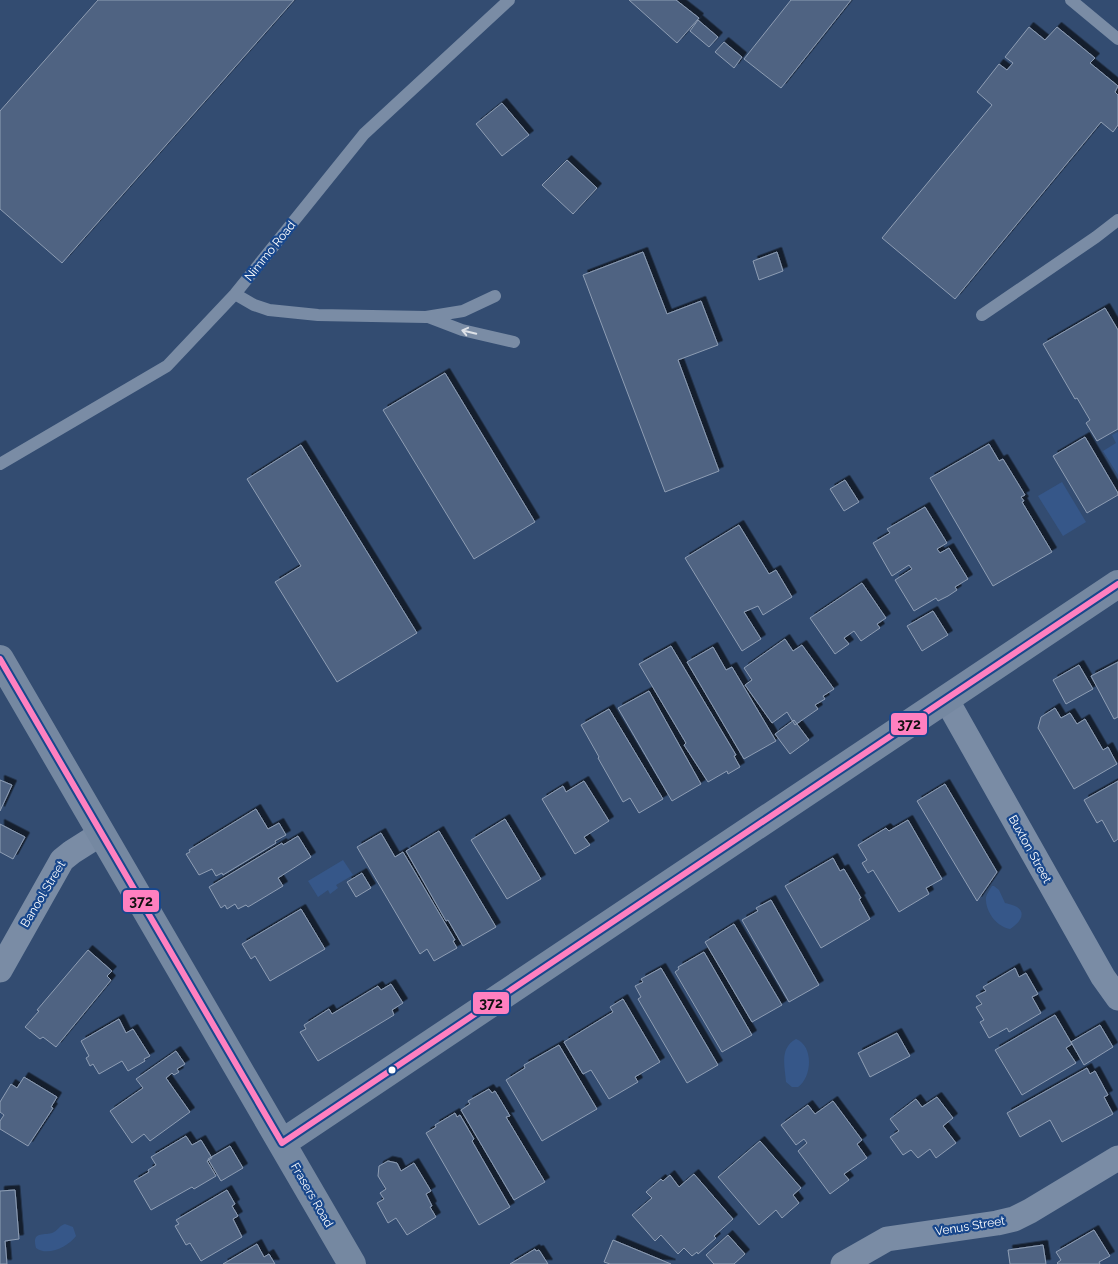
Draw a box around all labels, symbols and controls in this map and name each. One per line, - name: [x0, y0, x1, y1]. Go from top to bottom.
- street label: Nimmo Road: [242, 218, 298, 284]
- one-way arrow: [462, 326, 478, 336]
- line badge: 372: [890, 712, 928, 736]
- text: 372: [897, 716, 921, 732]
- street label: Buxton Street: [1006, 813, 1054, 885]
- street label: Banool Street: [18, 858, 68, 930]
- line badge: 372: [122, 889, 160, 913]
- text: 372: [129, 893, 153, 909]
- line badge: 372: [472, 991, 510, 1015]
- text: 372: [479, 995, 503, 1011]
- unlabelled marker: [387, 1065, 397, 1075]
- street label: Frasers Road: [288, 1160, 336, 1230]
- street label: Venus Street: [934, 1214, 1006, 1238]

